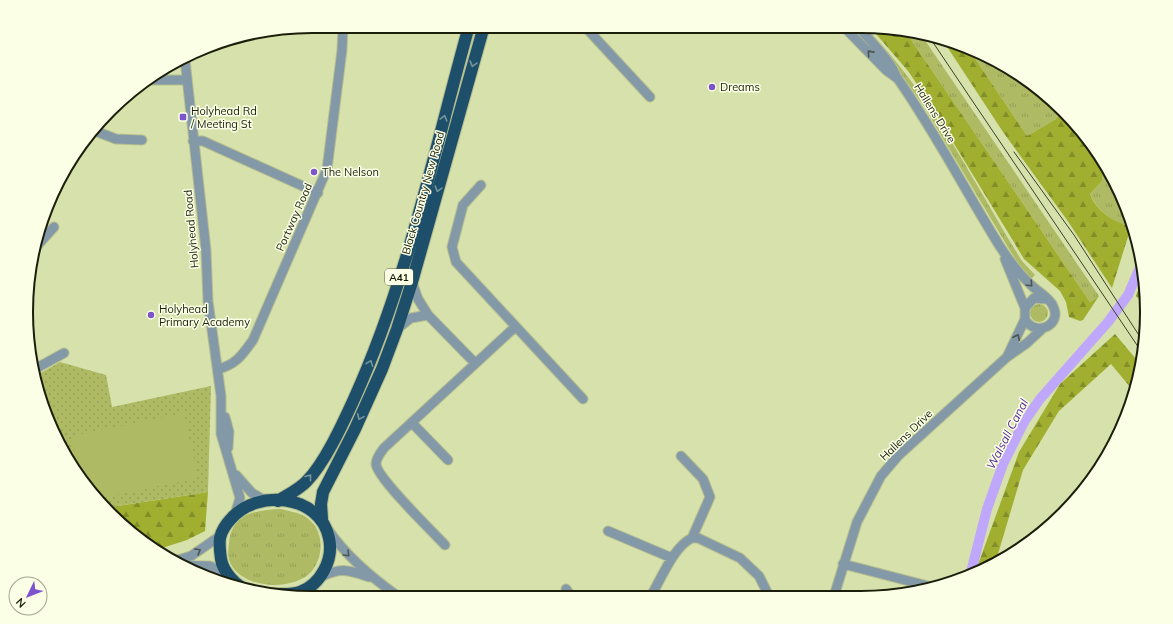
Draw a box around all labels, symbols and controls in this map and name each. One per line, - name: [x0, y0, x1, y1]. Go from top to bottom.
- one-way arrow: [868, 50, 875, 57]
- one-way arrow: [469, 60, 478, 67]
- place label: Dreams: [720, 80, 760, 94]
- street label: Hallens Drive: [911, 81, 959, 145]
- marker: Dreams: [707, 82, 717, 92]
- place label: Holyhead Rd / Meeting St: [190, 104, 257, 131]
- marker: Holyhead Rd / Meeting St: [178, 112, 188, 122]
- one-way arrow: [439, 115, 448, 122]
- street label: Black Country New Road: [399, 130, 447, 256]
- place label: The Nelson: [322, 165, 379, 179]
- marker: The Nelson: [309, 167, 319, 177]
- street label: Portway Road: [273, 181, 315, 253]
- one-way arrow: [434, 185, 443, 192]
- street label: Holyhead Road: [181, 189, 201, 269]
- road number: A41: [385, 269, 413, 285]
- one-way arrow: [1026, 279, 1033, 287]
- place label: Holyhead Primary Academy: [159, 302, 250, 329]
- marker: Holyhead Primary Academy: [146, 310, 156, 320]
- one-way arrow: [1012, 333, 1020, 341]
- one-way arrow: [365, 359, 373, 366]
- water label: Walsall Canal: [983, 396, 1031, 472]
- street label: Hallens Drive: [877, 406, 935, 464]
- one-way arrow: [357, 414, 365, 421]
- one-way arrow: [304, 475, 311, 482]
- one-way arrow: [194, 549, 201, 556]
- one-way arrow: [342, 549, 350, 557]
- north arrow: [8, 576, 48, 616]
- text: N: [13, 595, 29, 611]

